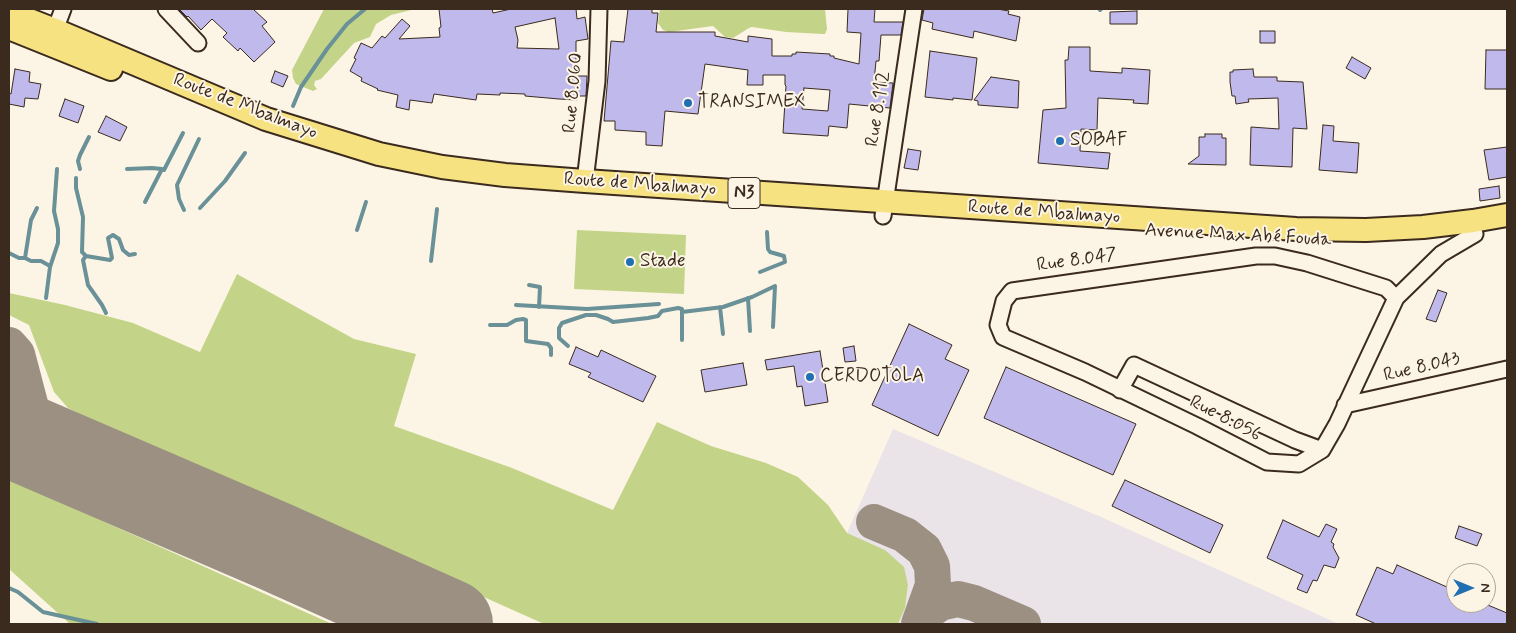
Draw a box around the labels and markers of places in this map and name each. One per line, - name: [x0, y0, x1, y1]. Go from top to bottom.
- place label: TRANSIMEX: [698, 92, 806, 114]
- marker: TRANSIMEX: [682, 97, 694, 109]
- place label: SOBAF: [1070, 130, 1127, 152]
- marker: SOBAF: [1054, 135, 1066, 147]
- place label: Stade: [640, 251, 685, 273]
- marker: Stade: [624, 256, 636, 268]
- place label: CERDOTOLA: [820, 366, 924, 388]
- marker: CERDOTOLA: [804, 371, 816, 383]

